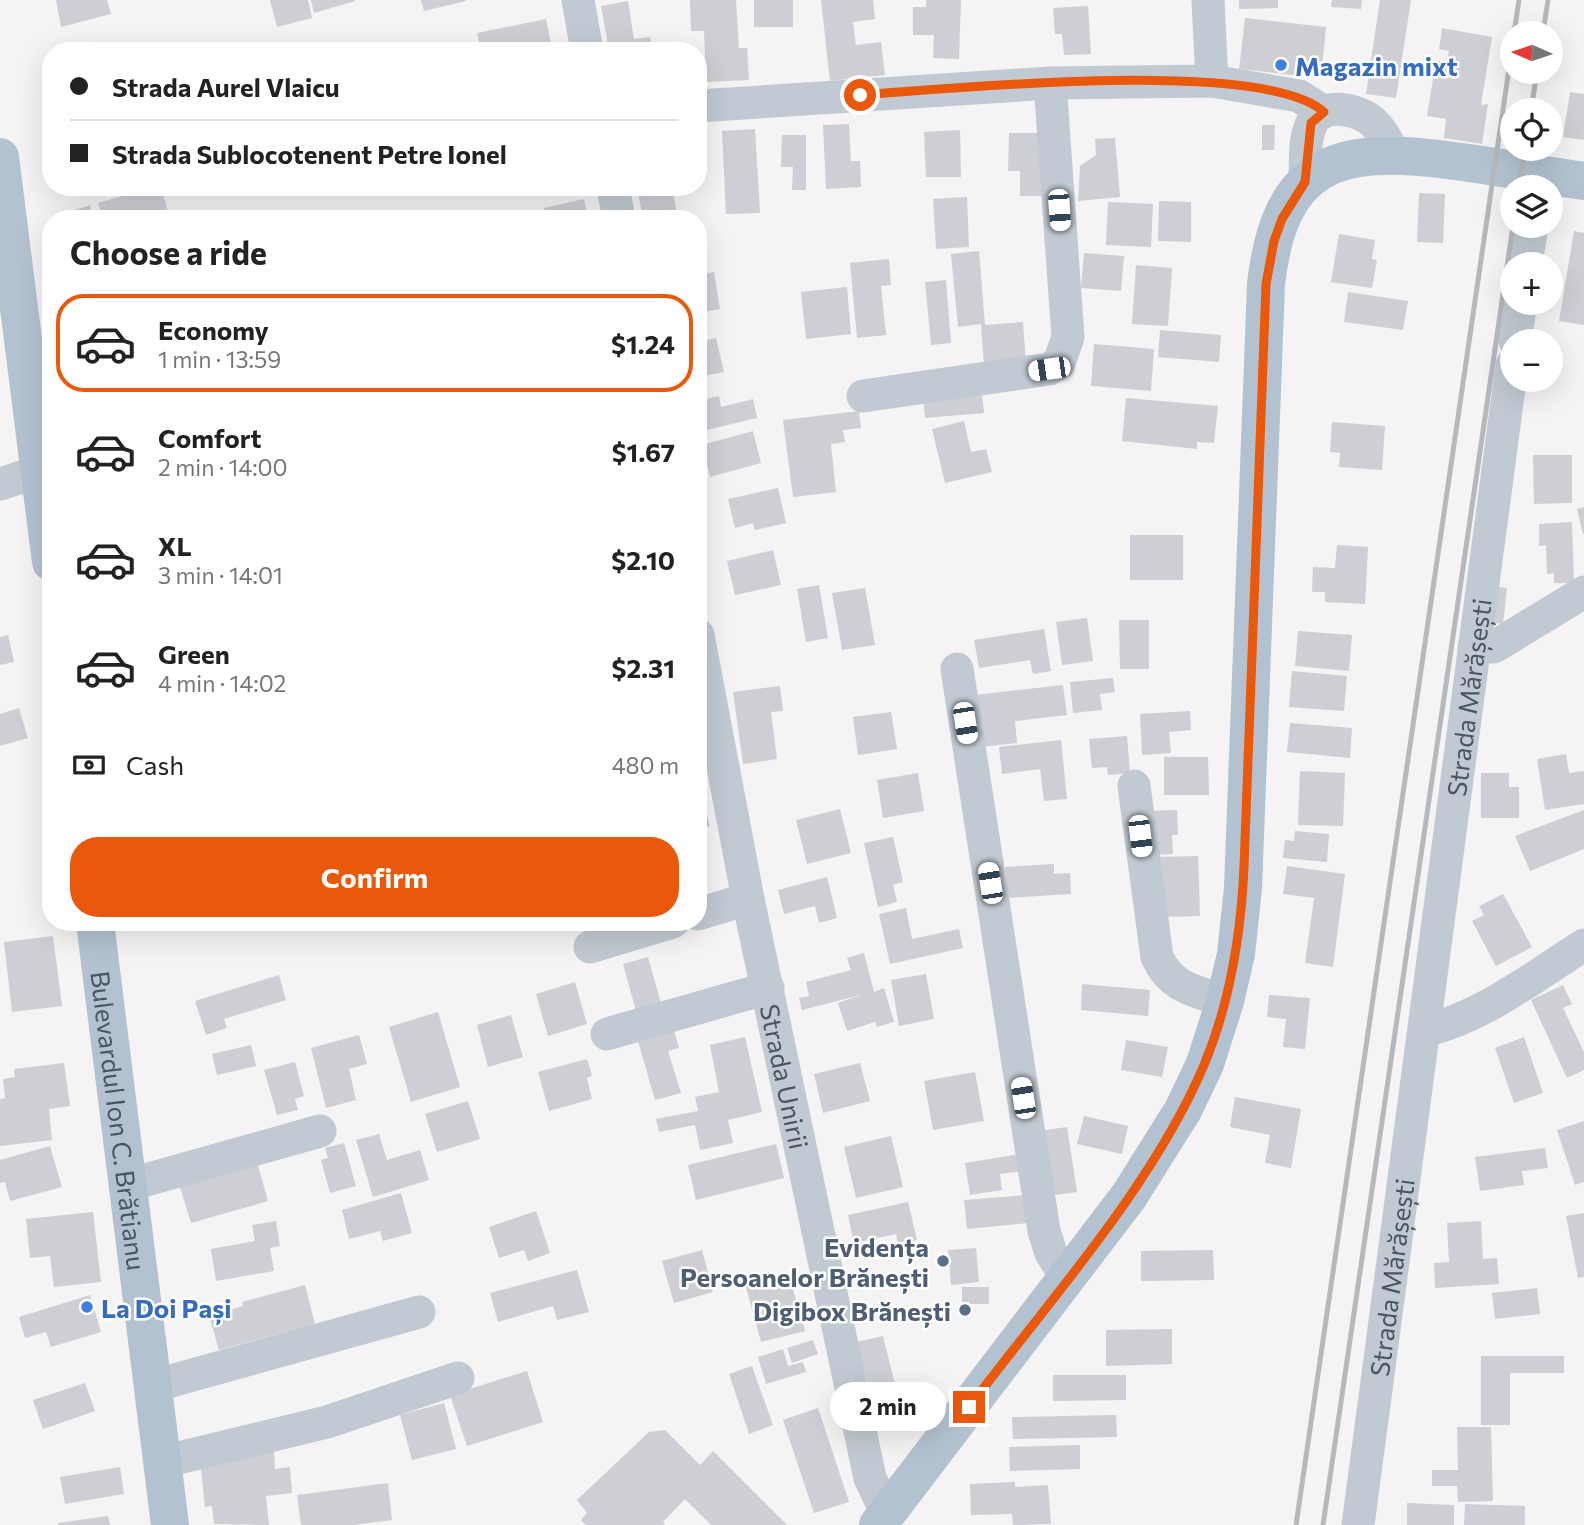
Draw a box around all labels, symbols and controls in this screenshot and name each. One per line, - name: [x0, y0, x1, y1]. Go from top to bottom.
- north arrow: [1500, 21, 1563, 84]
- map controls: [1500, 21, 1563, 392]
- place label: Magazin mixt: [1295, 50, 1458, 81]
- marker: Magazin mixt: [1273, 57, 1289, 73]
- text: Strada Aurel Vlaicu: [112, 71, 340, 102]
- route start: [844, 79, 876, 111]
- button: locate: [1500, 98, 1563, 161]
- text: Strada Sublocotenent Petre Ionel: [112, 138, 507, 169]
- button: layers: [1500, 175, 1563, 238]
- car: [1048, 188, 1071, 232]
- text: Choose a ride: [70, 232, 267, 272]
- button: +: [1500, 252, 1563, 315]
- icon: car: [74, 312, 137, 375]
- text: Economy: [158, 314, 269, 345]
- text: $1.24: [611, 328, 675, 359]
- button: −: [1500, 329, 1563, 392]
- text: 1 min · 13:59: [158, 345, 281, 373]
- car: [1027, 356, 1072, 382]
- icon: car: [74, 420, 137, 483]
- text: Comfort: [158, 422, 261, 453]
- text: $1.67: [612, 436, 675, 467]
- text: 2 min · 14:00: [158, 453, 288, 481]
- icon: car: [74, 528, 137, 591]
- text: XL: [158, 530, 192, 561]
- text: $2.10: [611, 544, 675, 575]
- text: 3 min · 14:01: [158, 561, 283, 589]
- street label: Strada Mărășești: [1439, 596, 1496, 798]
- icon: car: [74, 636, 137, 699]
- text: Green: [158, 638, 230, 669]
- text: $2.31: [611, 652, 675, 683]
- text: 4 min · 14:02: [158, 669, 286, 697]
- car: [952, 701, 979, 745]
- icon: cash: [70, 746, 108, 784]
- text: Cash: [126, 749, 184, 780]
- text: 480 m: [612, 751, 679, 779]
- car: [1128, 814, 1153, 858]
- button: Confirm: [70, 837, 679, 917]
- car: [977, 861, 1004, 905]
- street label: Bulevardul Ion C. Brătianu: [86, 969, 154, 1272]
- street label: Strada Unirii: [755, 1001, 816, 1152]
- car: [1010, 1076, 1037, 1120]
- street label: Strada Mărășești: [1362, 1176, 1419, 1378]
- place label: Evidența Persoanelor Brănești: [680, 1231, 929, 1294]
- marker: Evidența Persoanelor Brănești: [935, 1253, 951, 1269]
- place label: La Doi Pași: [101, 1292, 232, 1325]
- place label: Digibox Brănești: [753, 1295, 951, 1328]
- marker: La Doi Pași: [79, 1299, 95, 1315]
- marker: Digibox Brănești: [957, 1302, 973, 1318]
- callout: 2 min: [829, 1382, 944, 1432]
- route end: [953, 1391, 985, 1423]
- text: 2 min: [859, 1392, 917, 1420]

